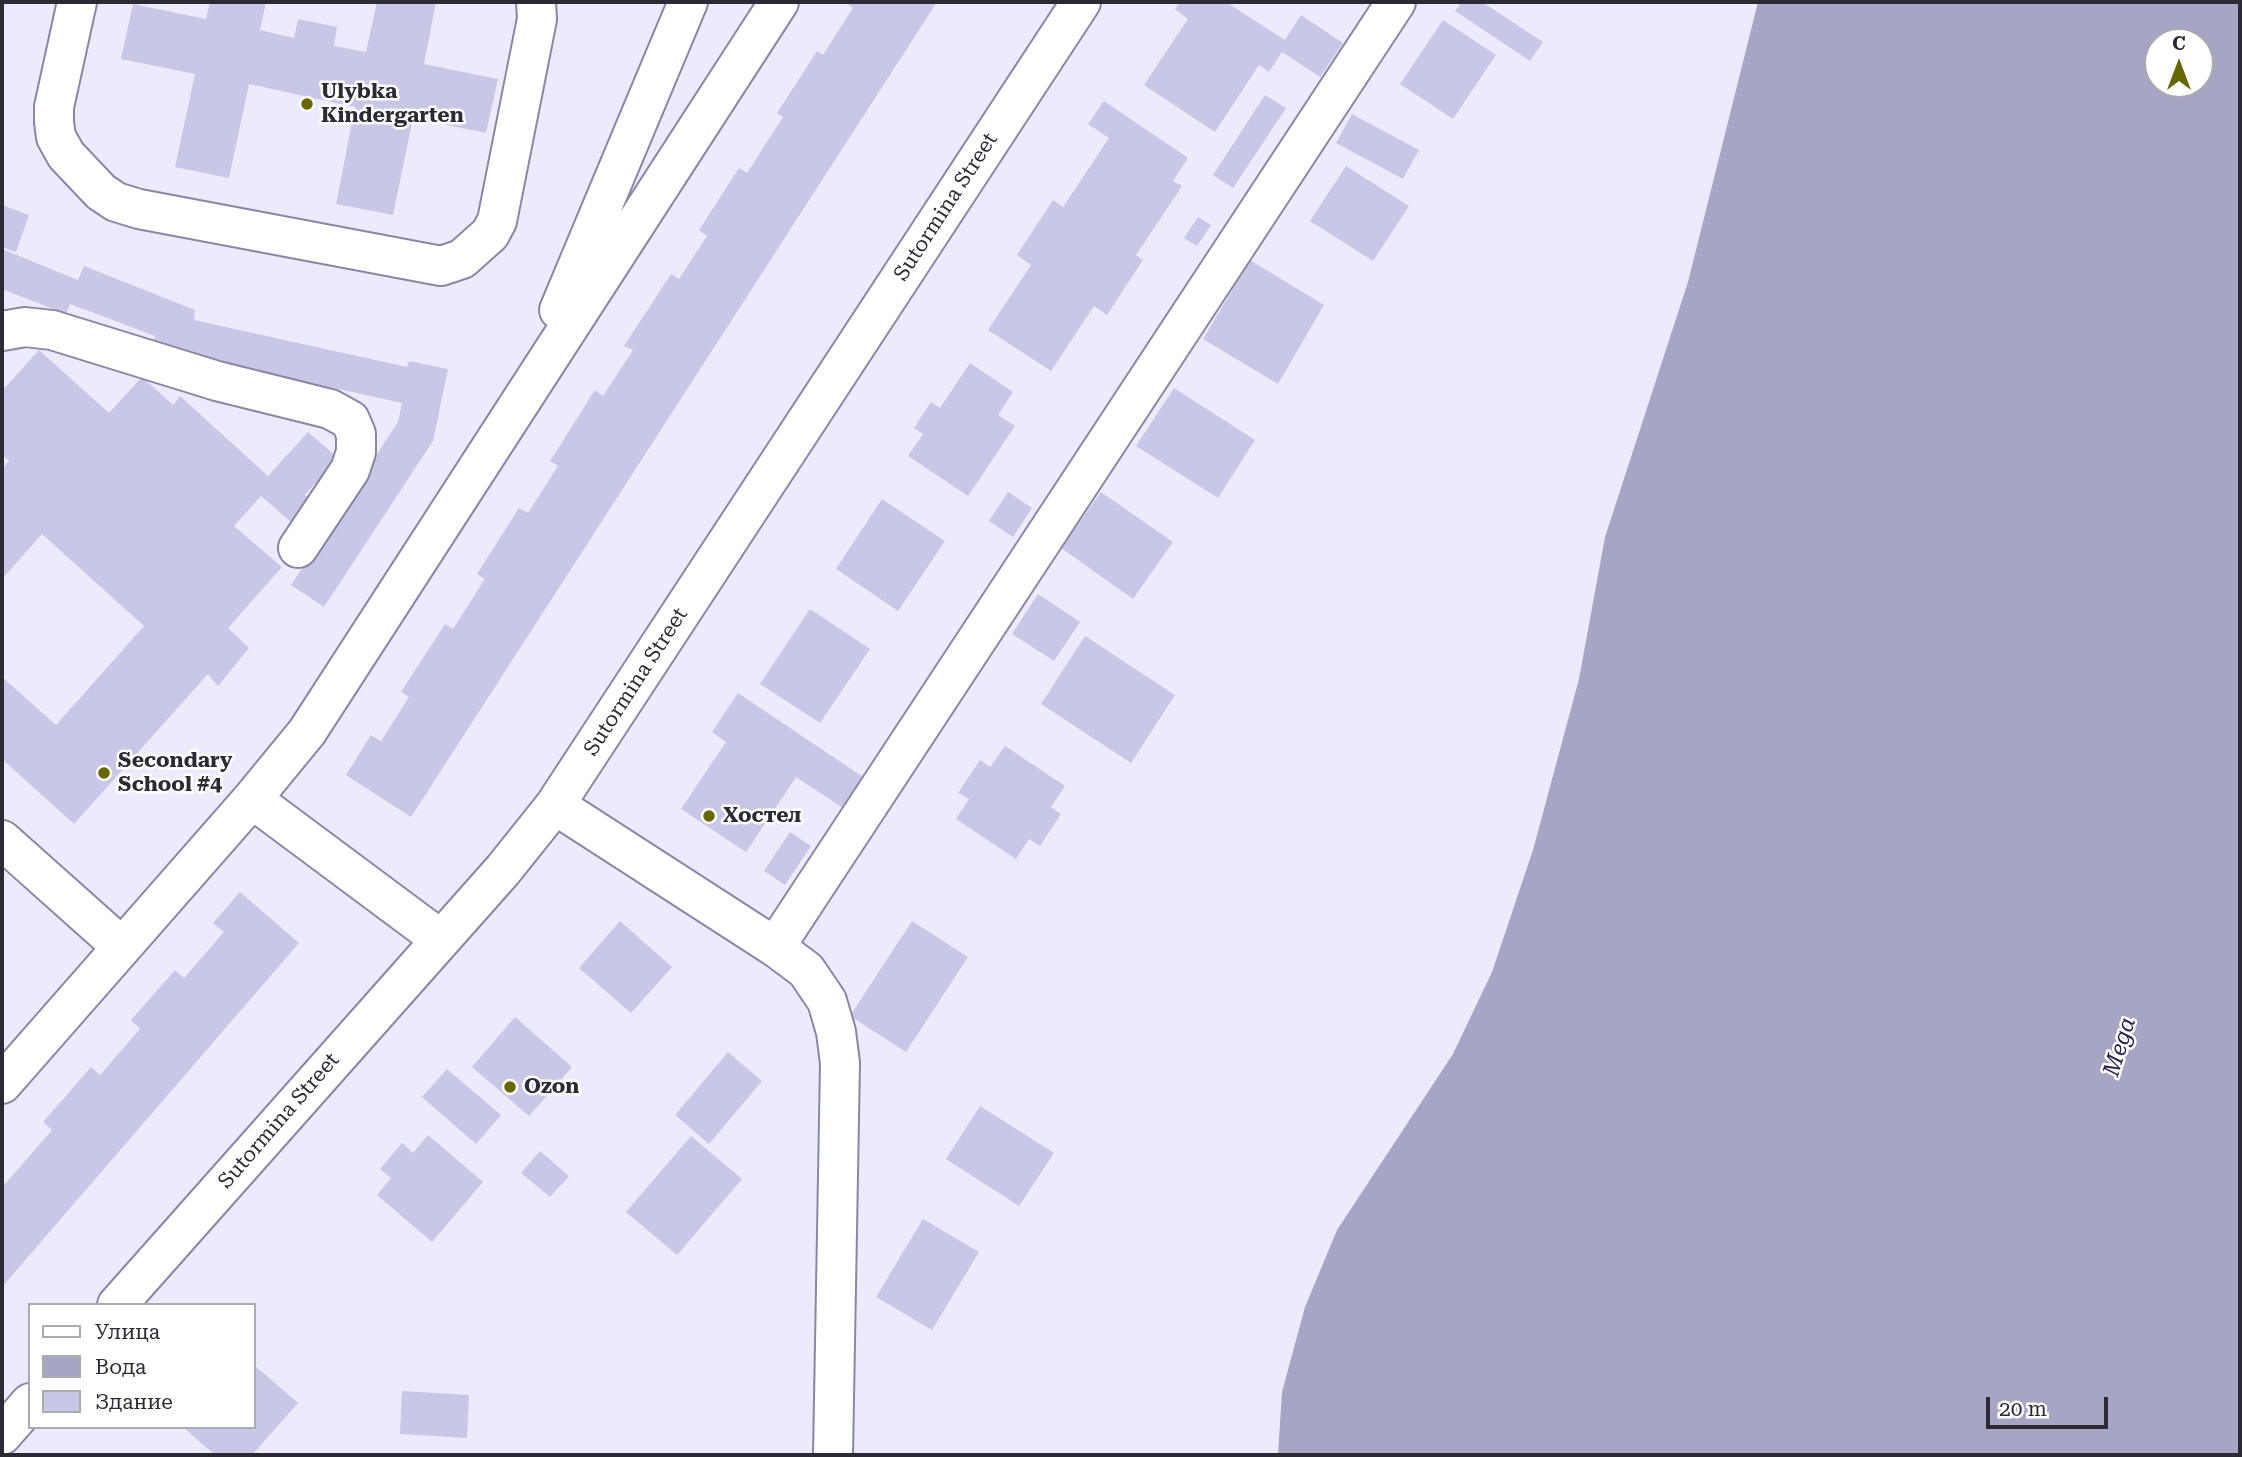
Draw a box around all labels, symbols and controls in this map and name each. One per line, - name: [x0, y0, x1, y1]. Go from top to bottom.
- north arrow: [2144, 28, 2214, 98]
- text: С: [2172, 32, 2186, 55]
- place label: Ulybka Kindergarten: [321, 79, 464, 129]
- marker: Ulybka Kindergarten: [299, 96, 315, 112]
- street label: Sutormina Street: [889, 128, 1003, 286]
- street label: Sutormina Street: [579, 603, 693, 761]
- place label: Secondary School #4: [118, 748, 232, 798]
- marker: Secondary School #4: [96, 765, 112, 781]
- place label: Хостел: [723, 803, 801, 829]
- marker: Хостел: [701, 808, 717, 824]
- water label: Mega: [2098, 1014, 2142, 1080]
- street label: Sutormina Street: [213, 1048, 345, 1194]
- place label: Ozon: [524, 1074, 579, 1100]
- marker: Ozon: [502, 1079, 518, 1095]
- legend: [28, 1303, 256, 1429]
- text: Улица: [95, 1320, 160, 1344]
- text: Вода: [95, 1355, 147, 1379]
- scale bar: [1990, 1384, 2112, 1428]
- text: Здание: [95, 1390, 173, 1414]
- text: 20 m: [1999, 1397, 2047, 1421]

